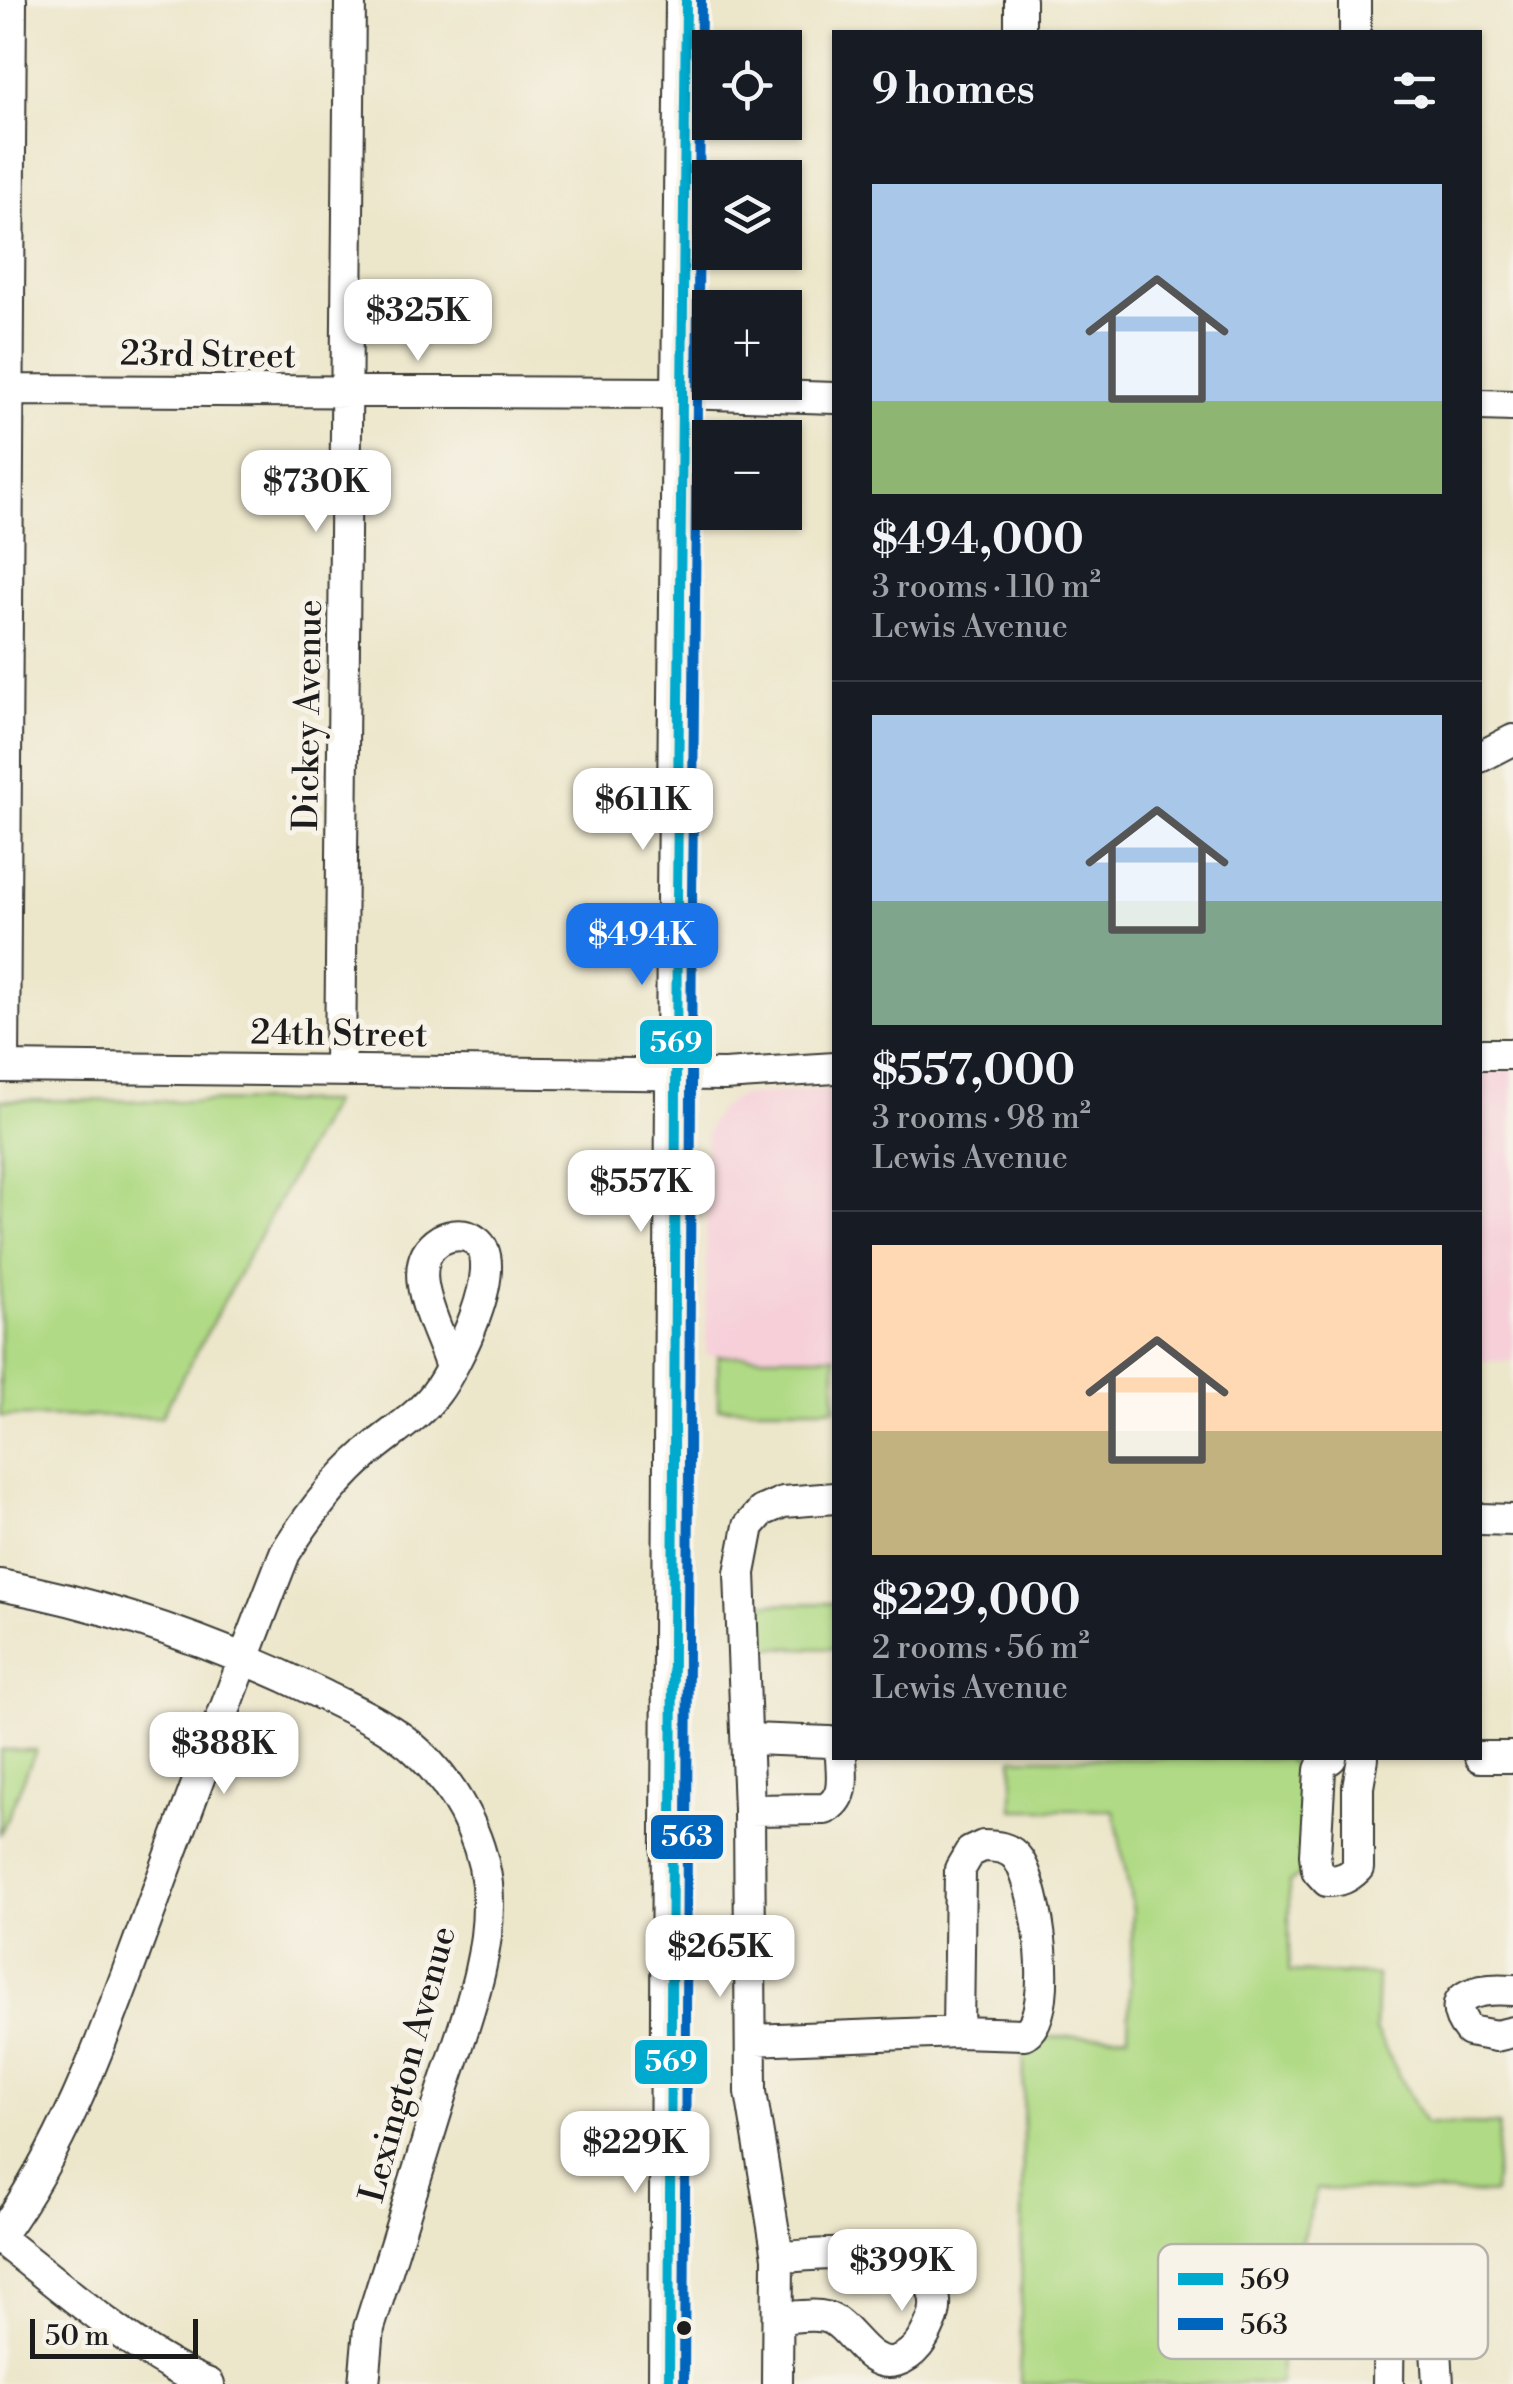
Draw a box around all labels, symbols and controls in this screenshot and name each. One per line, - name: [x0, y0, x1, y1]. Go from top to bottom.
- map controls: [692, 30, 802, 530]
- button: locate: [692, 30, 802, 140]
- icon: filters: [1387, 63, 1442, 118]
- text: 9 homes: [872, 64, 1035, 117]
- button: layers: [692, 160, 802, 270]
- icon: home: [1067, 249, 1247, 429]
- pin: $325K: [348, 279, 488, 364]
- button: +: [692, 290, 802, 400]
- text: $325K: [366, 291, 470, 331]
- street label: 23rd Street: [119, 332, 296, 379]
- button: −: [692, 420, 802, 530]
- pin: $730K: [246, 450, 386, 535]
- text: $730K: [263, 462, 369, 502]
- text: $494,000: [872, 514, 1084, 567]
- text: 3 rooms · 110 m²: [872, 567, 1101, 607]
- street label: Dickey Avenue: [285, 599, 332, 831]
- text: Lewis Avenue: [872, 607, 1068, 647]
- pin: $611K: [573, 768, 713, 853]
- text: $611K: [595, 780, 691, 820]
- icon: home: [1067, 780, 1247, 960]
- pin: $494K: [572, 903, 712, 988]
- text: $494K: [588, 915, 696, 955]
- street label: 24th Street: [250, 1011, 428, 1058]
- line badge: 569: [638, 1018, 714, 1066]
- text: 569: [650, 1026, 702, 1061]
- text: $557,000: [872, 1045, 1075, 1098]
- text: 3 rooms · 98 m²: [872, 1098, 1091, 1138]
- text: Lewis Avenue: [872, 1138, 1068, 1178]
- pin: $557K: [571, 1150, 711, 1235]
- text: $557K: [590, 1162, 692, 1202]
- icon: home: [1067, 1310, 1247, 1490]
- text: $229,000: [872, 1575, 1080, 1628]
- text: 2 rooms · 56 m²: [872, 1628, 1090, 1668]
- text: Lewis Avenue: [872, 1668, 1068, 1708]
- pin: $388K: [154, 1712, 294, 1797]
- text: $388K: [172, 1724, 277, 1764]
- line badge: 563: [649, 1813, 725, 1861]
- text: 563: [661, 1820, 713, 1855]
- pin: $265K: [650, 1915, 790, 2000]
- street label: Lexington Avenue: [351, 1922, 466, 2207]
- text: $265K: [668, 1927, 772, 1967]
- line badge: 569: [633, 2038, 709, 2086]
- text: 569: [645, 2045, 697, 2080]
- pin: $229K: [565, 2111, 705, 2196]
- text: $229K: [582, 2123, 688, 2163]
- pin: $399K: [832, 2229, 972, 2314]
- text: $399K: [850, 2241, 954, 2281]
- legend: [1158, 2244, 1488, 2359]
- text: 569: [1240, 2263, 1289, 2298]
- text: 563: [1240, 2308, 1288, 2343]
- scale bar: [30, 2314, 198, 2358]
- unlabelled marker: [674, 2318, 694, 2338]
- text: 50 m: [45, 2319, 109, 2354]

